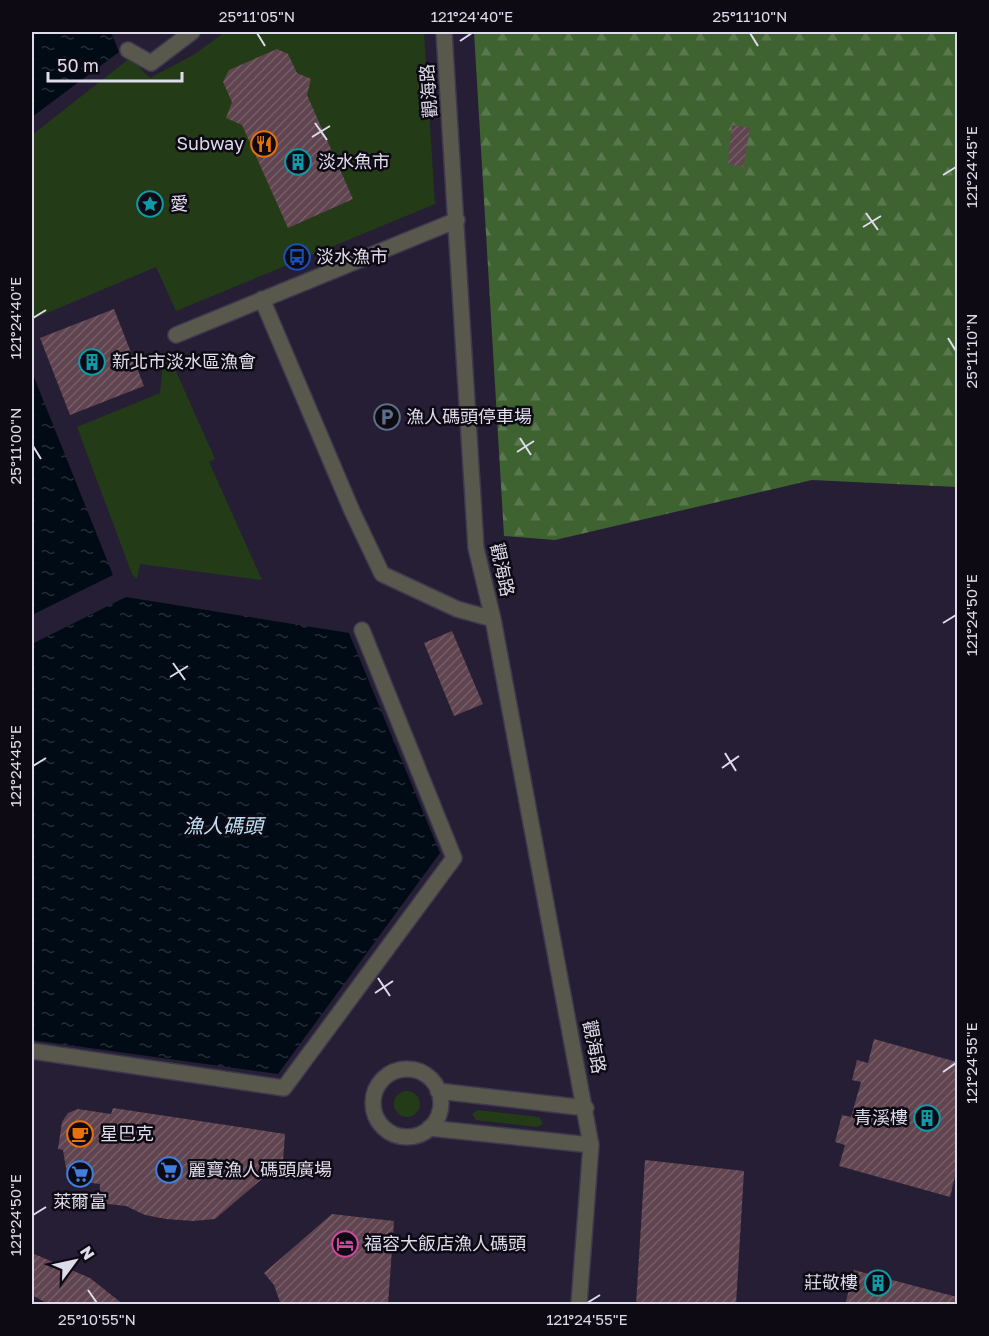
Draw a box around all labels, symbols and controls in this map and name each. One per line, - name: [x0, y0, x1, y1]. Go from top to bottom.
- text: 25°11'05"N: [219, 7, 295, 25]
- text: 121°24'40"E: [431, 7, 513, 25]
- text: 25°11'10"N: [713, 7, 787, 25]
- scale bar: [48, 45, 182, 83]
- text: 50 m: [57, 54, 99, 76]
- street label: 觀海路: [415, 63, 441, 119]
- text: 121°24'45"E: [962, 126, 980, 208]
- restaurant icon: Subway: [249, 129, 279, 159]
- place label: Subway: [177, 132, 244, 154]
- building icon: 淡水魚市: [283, 147, 313, 177]
- place label: 淡水魚市: [318, 150, 390, 172]
- place icon: 愛: [135, 189, 165, 219]
- place label: 愛: [170, 192, 188, 214]
- bus stop icon: 淡水漁市: [282, 242, 312, 272]
- place label: 淡水漁市: [316, 245, 388, 267]
- text: 121°24'40"E: [6, 277, 24, 359]
- text: 25°11'10"N: [962, 314, 980, 388]
- building icon: 新北市淡水區漁會: [77, 347, 107, 377]
- place label: 新北市淡水區漁會: [112, 350, 256, 372]
- parking icon: 漁人碼頭停車場: [372, 402, 402, 432]
- place label: 漁人碼頭停車場: [406, 405, 532, 427]
- text: 25°11'00"N: [6, 408, 24, 484]
- street label: 觀海路: [487, 541, 519, 598]
- text: 121°24'50"E: [962, 574, 980, 656]
- text: 121°24'45"E: [6, 725, 24, 807]
- water label: 漁人碼頭: [183, 813, 267, 837]
- street label: 觀海路: [579, 1018, 611, 1075]
- text: 121°24'55"E: [962, 1022, 980, 1104]
- building icon: 青溪樓: [912, 1103, 942, 1133]
- place label: 青溪樓: [854, 1106, 908, 1128]
- cafe icon: 星巴克: [65, 1119, 95, 1149]
- place label: 星巴克: [100, 1122, 154, 1144]
- supermarket icon: 麗寶漁人碼頭廣場: [154, 1155, 184, 1185]
- place label: 麗寶漁人碼頭廣場: [188, 1158, 332, 1180]
- supermarket icon: 萊爾富: [65, 1159, 95, 1189]
- text: 121°24'50"E: [6, 1174, 24, 1256]
- place label: 萊爾富: [53, 1190, 107, 1212]
- hotel icon: 福容大飯店漁人碼頭: [330, 1229, 360, 1259]
- north arrow: [45, 1231, 105, 1291]
- place label: 福容大飯店漁人碼頭: [364, 1232, 526, 1254]
- text: N: [76, 1242, 99, 1263]
- building icon: 莊敬樓: [863, 1268, 893, 1298]
- place label: 莊敬樓: [804, 1271, 858, 1293]
- text: 25°10'55"N: [58, 1310, 136, 1328]
- text: 121°24'55"E: [546, 1310, 628, 1328]

